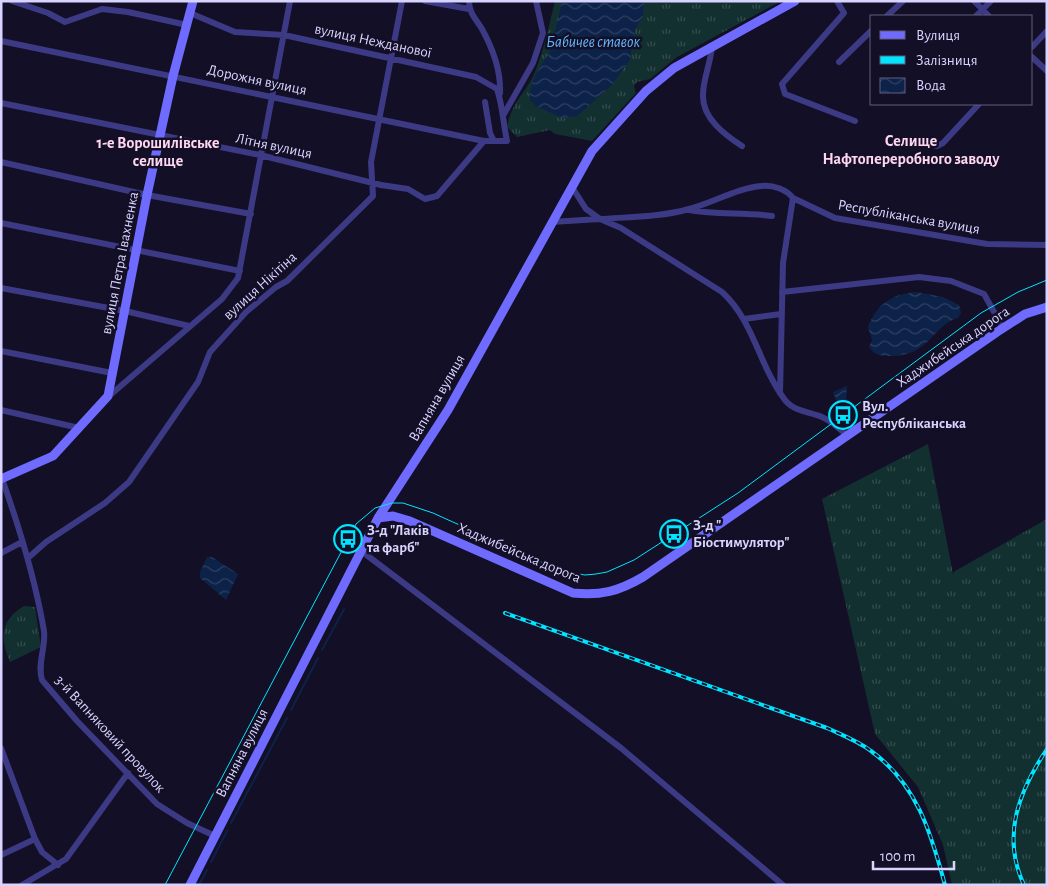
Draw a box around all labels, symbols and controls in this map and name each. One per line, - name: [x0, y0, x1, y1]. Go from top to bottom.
- legend: [870, 15, 1033, 105]
- street label: вулиця Нежданової: [313, 21, 433, 61]
- text: Вулиця: [916, 28, 960, 43]
- water label: Бабичев ставок: [546, 34, 640, 50]
- text: Залізниця: [916, 53, 977, 68]
- street label: Дорожня вулиця: [206, 62, 308, 98]
- text: Вода: [916, 78, 946, 93]
- street label: Літня вулиця: [234, 131, 314, 161]
- district label: Селище Нафтопереробного заводу: [822, 133, 1000, 168]
- district label: 1-е Ворошилівське селище: [96, 135, 220, 169]
- street label: вулиця Петра Івахненка: [99, 190, 141, 336]
- street label: Республіканська вулиця: [837, 197, 981, 237]
- street label: вулиця Нікітіна: [220, 249, 300, 323]
- street label: Хаджибейська дорога: [894, 304, 1012, 390]
- street label: Вапняна вулиця: [406, 352, 468, 444]
- place label: Вул. Республіканська: [862, 399, 966, 431]
- bus stop icon: Вул. Республіканська: [828, 400, 858, 430]
- place label: З-д " Біостимулятор": [693, 518, 789, 550]
- bus stop icon: З-д " Біостимулятор": [659, 519, 689, 549]
- street label: Хаджибейська дорога: [455, 520, 583, 586]
- place label: З-д "Лаків та фарб": [366, 523, 429, 555]
- bus stop icon: З-д "Лаків та фарб": [333, 524, 363, 554]
- street label: 3-й Вапняковий провулок: [52, 673, 168, 796]
- street label: Вапняна вулиця: [213, 706, 271, 800]
- scale bar: [873, 838, 954, 870]
- text: 100 m: [880, 849, 915, 864]

